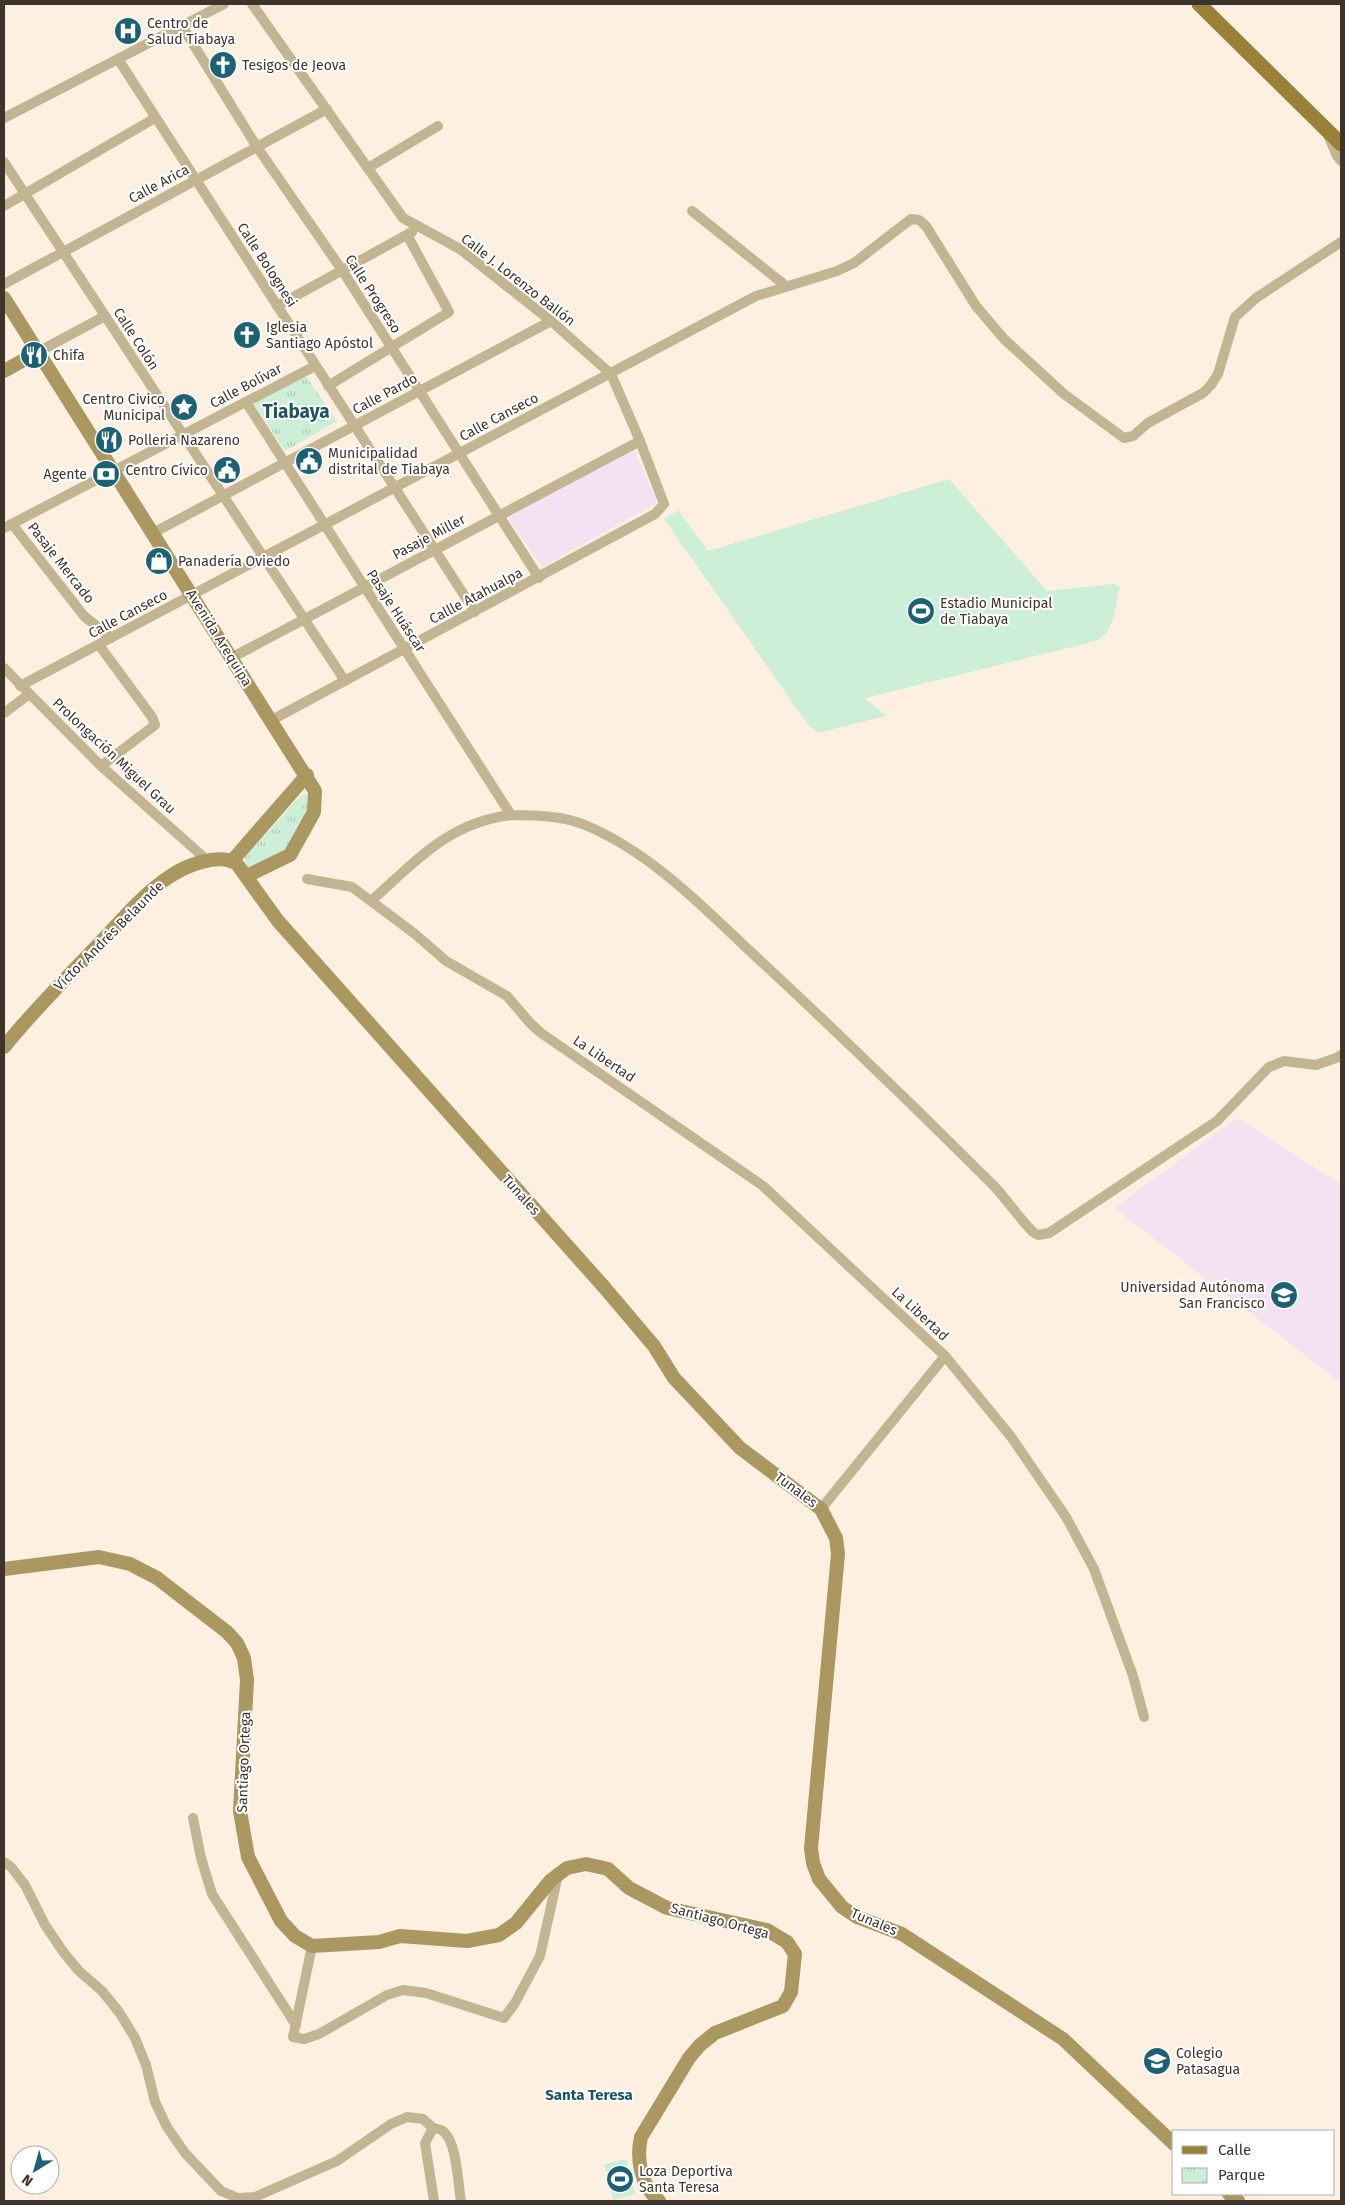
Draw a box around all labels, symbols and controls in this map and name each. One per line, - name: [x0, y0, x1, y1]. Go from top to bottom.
- place label: Centro de Salud Tiabaya: [147, 15, 235, 48]
- hospital icon: Centro de Salud Tiabaya: [113, 16, 143, 46]
- church icon: Tesigos de Jeova: [208, 50, 238, 80]
- place label: Tesigos de Jeova: [242, 57, 346, 74]
- street label: Calle Arica: [126, 161, 192, 207]
- street label: Calle Bolognesi: [233, 220, 301, 310]
- street label: Calle J. Lorenzo Ballón: [458, 230, 578, 330]
- street label: Calle Progreso: [341, 252, 405, 336]
- street label: Calle Colón: [110, 305, 162, 373]
- place label: Iglesia Santiago Apóstol: [266, 319, 373, 352]
- church icon: Iglesia Santiago Apóstol: [232, 320, 262, 350]
- restaurant icon: Chifa: [19, 340, 49, 370]
- place label: Chifa: [53, 347, 85, 364]
- street label: Calle Bolívar: [207, 360, 285, 412]
- street label: Calle Pardo: [350, 370, 420, 418]
- street label: Calle Canseco: [457, 389, 541, 445]
- place label: Centro Civico Municipal: [82, 391, 165, 424]
- place icon: Centro Civico Municipal: [169, 392, 199, 422]
- district label: Tiabaya: [262, 400, 330, 423]
- restaurant icon: Polleria Nazareno: [94, 425, 124, 455]
- place label: Polleria Nazareno: [128, 432, 240, 449]
- place label: Municipalidad distrital de Tiabaya: [328, 445, 450, 478]
- public building icon: Municipalidad distrital de Tiabaya: [294, 446, 324, 476]
- public building icon: Centro Cívico: [212, 455, 242, 485]
- bank icon: Agente: [91, 459, 121, 489]
- place label: Centro Cívico: [125, 462, 208, 479]
- place label: Agente: [44, 466, 87, 483]
- street label: Pasaje Miller: [390, 510, 469, 563]
- street label: Pasaje Mercado: [24, 519, 98, 607]
- shop icon: Panadería Oviedo: [144, 546, 174, 576]
- place label: Panadería Oviedo: [178, 553, 290, 570]
- street label: Callle Atahualpa: [427, 564, 525, 628]
- street label: Pasaje Huáscar: [363, 566, 429, 656]
- street label: Calle Canseco: [86, 586, 170, 642]
- street label: Avenida Arequipa: [182, 586, 256, 690]
- place label: Estadio Municipal de Tiabaya: [940, 595, 1052, 628]
- sports icon: Estadio Municipal de Tiabaya: [906, 596, 936, 626]
- street label: Prolongación Miguel Grau: [49, 695, 179, 817]
- street label: Víctor Andrés Belaunde: [51, 878, 167, 994]
- street label: La Libertad: [570, 1032, 638, 1086]
- street label: Tunales: [498, 1171, 544, 1219]
- place label: Universidad Autónoma San Francisco: [1120, 1279, 1265, 1312]
- school or university icon: Universidad Autónoma San Francisco: [1269, 1280, 1299, 1310]
- street label: La Libertad: [888, 1283, 952, 1345]
- street label: Tunales: [771, 1469, 821, 1512]
- street label: Santiago Ortega: [234, 1711, 254, 1813]
- street label: Santiago Ortega: [669, 1900, 771, 1942]
- street label: Tunales: [848, 1905, 900, 1940]
- place label: Colegio Patasagua: [1176, 2045, 1240, 2078]
- school or university icon: Colegio Patasagua: [1142, 2046, 1172, 2076]
- district label: Santa Teresa: [545, 2086, 633, 2104]
- legend: [1172, 2130, 1335, 2195]
- text: Calle: [1218, 2141, 1251, 2159]
- north arrow: [10, 2145, 60, 2195]
- place label: Loza Deportiva Santa Teresa: [639, 2163, 733, 2196]
- sports icon: Loza Deportiva Santa Teresa: [605, 2164, 635, 2194]
- text: Parque: [1218, 2166, 1265, 2184]
- text: N: [19, 2170, 36, 2190]

